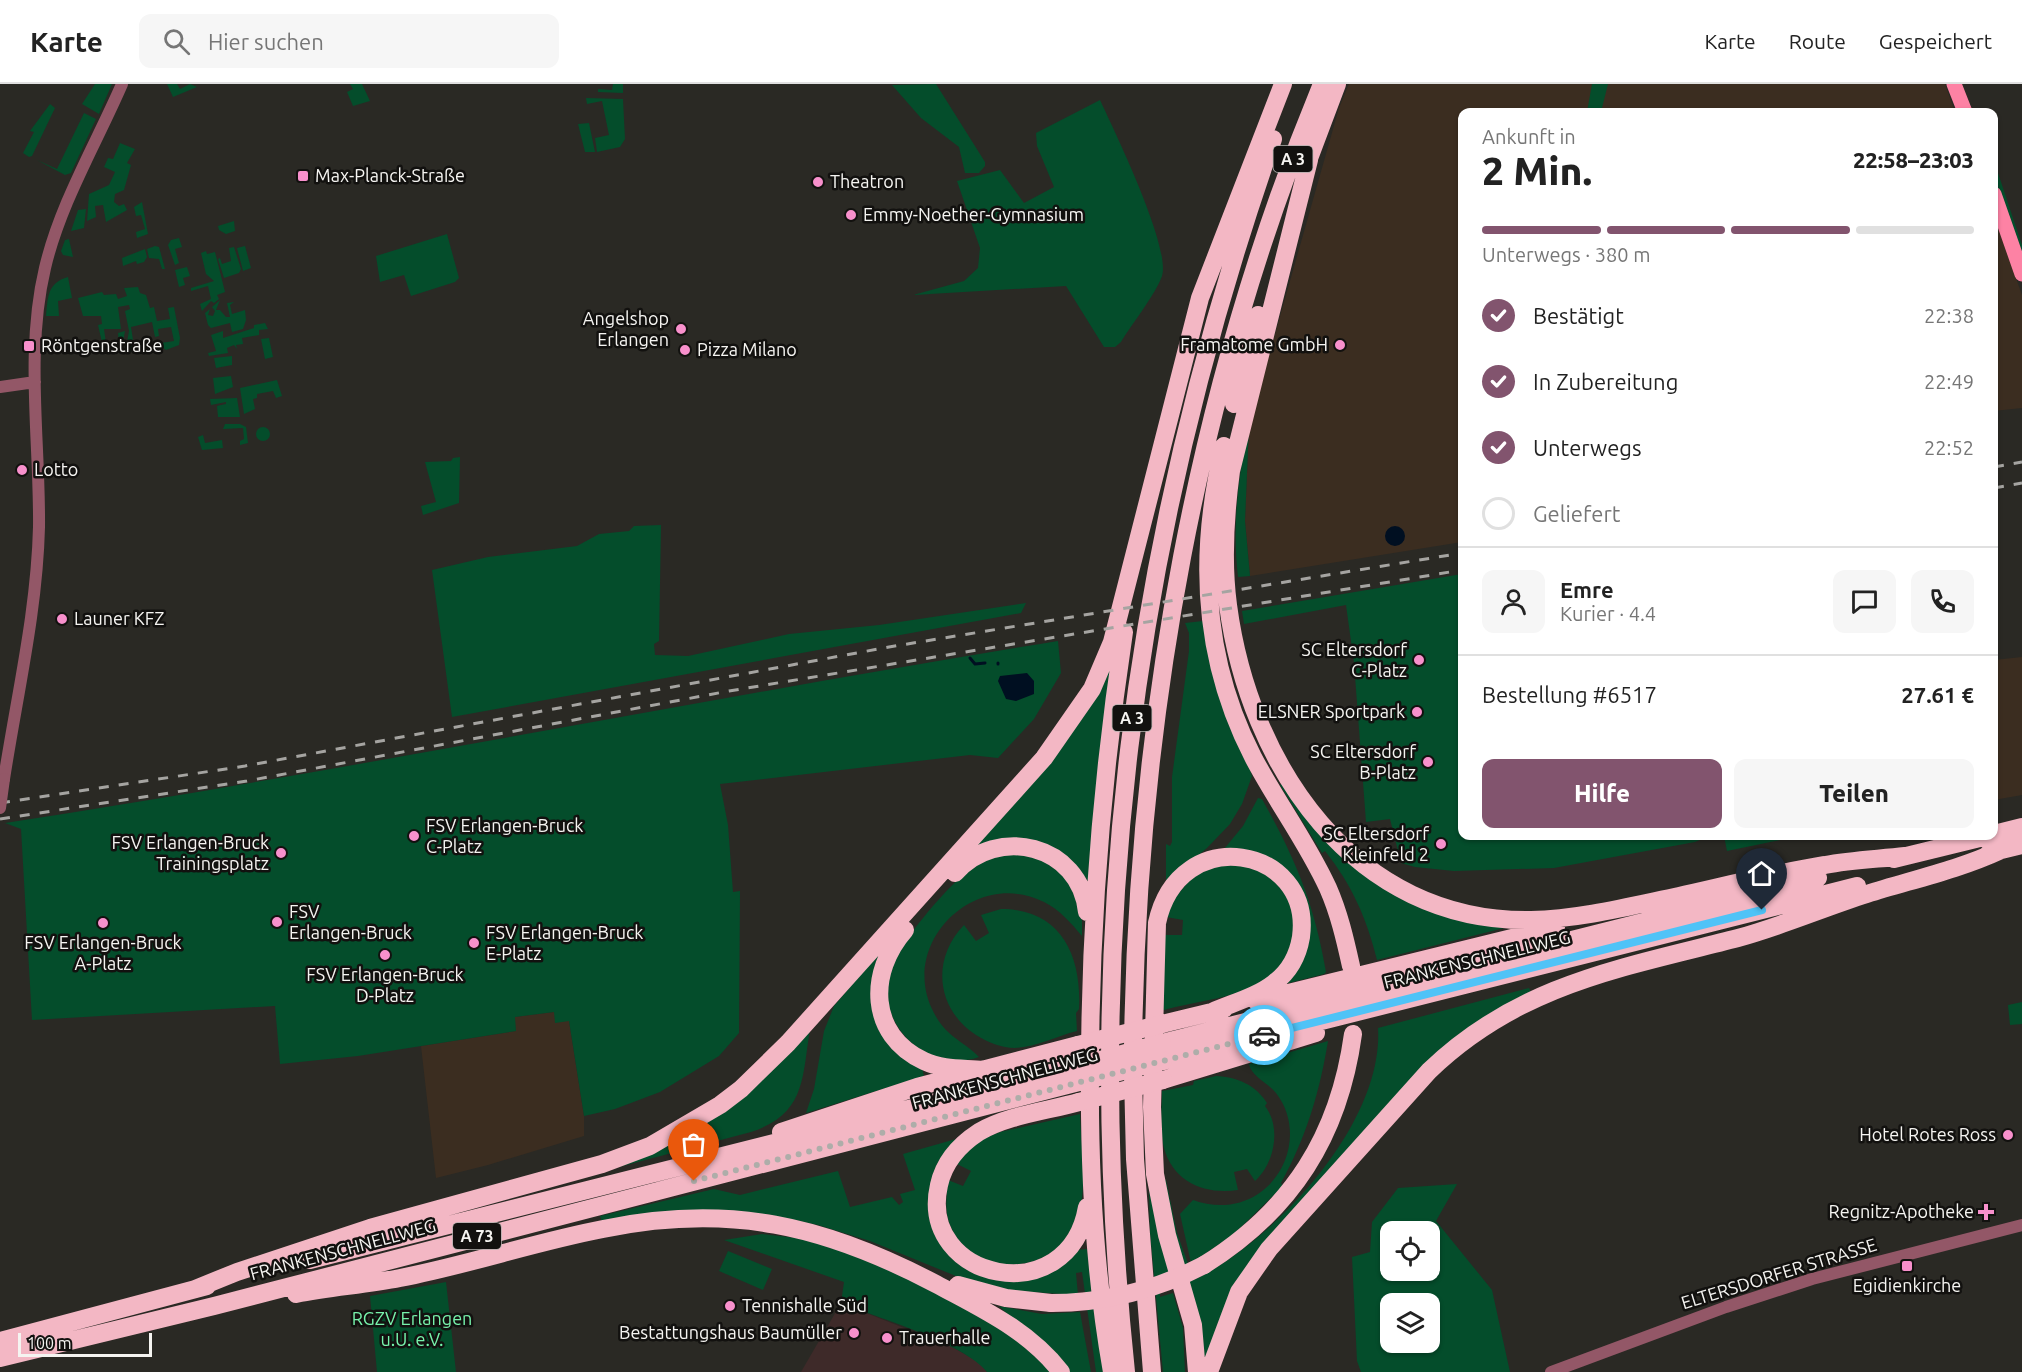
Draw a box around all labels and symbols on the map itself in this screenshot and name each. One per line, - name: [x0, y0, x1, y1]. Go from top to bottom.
- road number: A 3: [1274, 146, 1312, 172]
- place label: Max-Planck-Straße: [315, 165, 465, 185]
- marker: Max-Planck-Straße: [296, 169, 310, 183]
- place label: Theatron: [830, 171, 904, 191]
- marker: Theatron: [811, 175, 825, 189]
- place label: Emmy-Noether-Gymnasium: [863, 204, 1084, 224]
- marker: Emmy-Noether-Gymnasium: [844, 208, 858, 222]
- place label: Angelshop Erlangen: [583, 308, 669, 349]
- marker: Angelshop Erlangen: [674, 322, 688, 336]
- place label: Framatome GmbH: [1180, 334, 1328, 354]
- place label: Röntgenstraße: [41, 335, 162, 355]
- marker: Framatome GmbH: [1333, 338, 1347, 352]
- marker: Röntgenstraße: [22, 339, 36, 353]
- place label: Pizza Milano: [697, 339, 797, 359]
- marker: Pizza Milano: [678, 343, 692, 357]
- place label: Lotto: [34, 459, 78, 479]
- marker: Lotto: [15, 463, 29, 477]
- place label: Launer KFZ: [74, 608, 165, 628]
- marker: Launer KFZ: [55, 612, 69, 626]
- place label: SC Eltersdorf C-Platz: [1301, 639, 1407, 680]
- marker: SC Eltersdorf C-Platz: [1412, 653, 1426, 667]
- place label: ELSNER Sportpark: [1258, 701, 1405, 721]
- road number: A 3: [1112, 705, 1152, 731]
- marker: ELSNER Sportpark: [1410, 705, 1424, 719]
- place label: SC Eltersdorf B-Platz: [1310, 741, 1416, 782]
- marker: SC Eltersdorf B-Platz: [1421, 755, 1435, 769]
- place label: FSV Erlangen-Bruck C-Platz: [426, 815, 583, 856]
- place label: SC Eltersdorf Kleinfeld 2: [1323, 823, 1429, 864]
- marker: FSV Erlangen-Bruck C-Platz: [407, 829, 421, 843]
- place label: FSV Erlangen-Bruck Trainingsplatz: [112, 832, 269, 873]
- marker: SC Eltersdorf Kleinfeld 2: [1434, 837, 1448, 851]
- marker: FSV Erlangen-Bruck Trainingsplatz: [274, 846, 288, 860]
- pin: [1736, 848, 1787, 910]
- place label: FSV Erlangen-Bruck: [289, 901, 412, 942]
- marker: FSV Erlangen-Bruck: [270, 915, 284, 929]
- marker: FSV Erlangen-Bruck A-Platz: [96, 916, 110, 930]
- place label: FSV Erlangen-Bruck E-Platz: [486, 922, 643, 963]
- street label: FRANKENSCHNELLWEG: [1381, 926, 1572, 992]
- place label: FSV Erlangen-Bruck A-Platz: [24, 932, 182, 973]
- marker: FSV Erlangen-Bruck E-Platz: [467, 936, 481, 950]
- marker: FSV Erlangen-Bruck D-Platz: [378, 948, 392, 962]
- place label: FSV Erlangen-Bruck D-Platz: [306, 964, 464, 1005]
- courier: [1234, 1005, 1294, 1065]
- street label: FRANKENSCHNELLWEG: [910, 1044, 1100, 1113]
- pin: [668, 1119, 719, 1181]
- place label: Hotel Rotes Ross: [1859, 1124, 1996, 1144]
- marker: Hotel Rotes Ross: [2001, 1128, 2015, 1142]
- place label: Regnitz-Apotheke: [1829, 1201, 1974, 1221]
- marker: Regnitz-Apotheke: [1979, 1205, 1993, 1219]
- street label: FRANKENSCHNELLWEG: [248, 1215, 438, 1284]
- road number: A 73: [453, 1223, 501, 1249]
- street label: ELTERSDORFER STRASSE: [1679, 1234, 1879, 1312]
- marker: Egidienkirche: [1900, 1259, 1914, 1273]
- place label: Egidienkirche: [1853, 1275, 1961, 1295]
- place label: Tennishalle Süd: [742, 1295, 867, 1315]
- marker: Tennishalle Süd: [723, 1299, 737, 1313]
- park label: RGZV Erlangen u.U. e.V.: [352, 1308, 472, 1349]
- place label: Bestattungshaus Baumüller: [619, 1322, 842, 1342]
- marker: Bestattungshaus Baumüller: [847, 1326, 861, 1340]
- place label: Trauerhalle: [899, 1327, 990, 1347]
- scale bar: [18, 1330, 152, 1358]
- marker: Trauerhalle: [880, 1331, 894, 1345]

